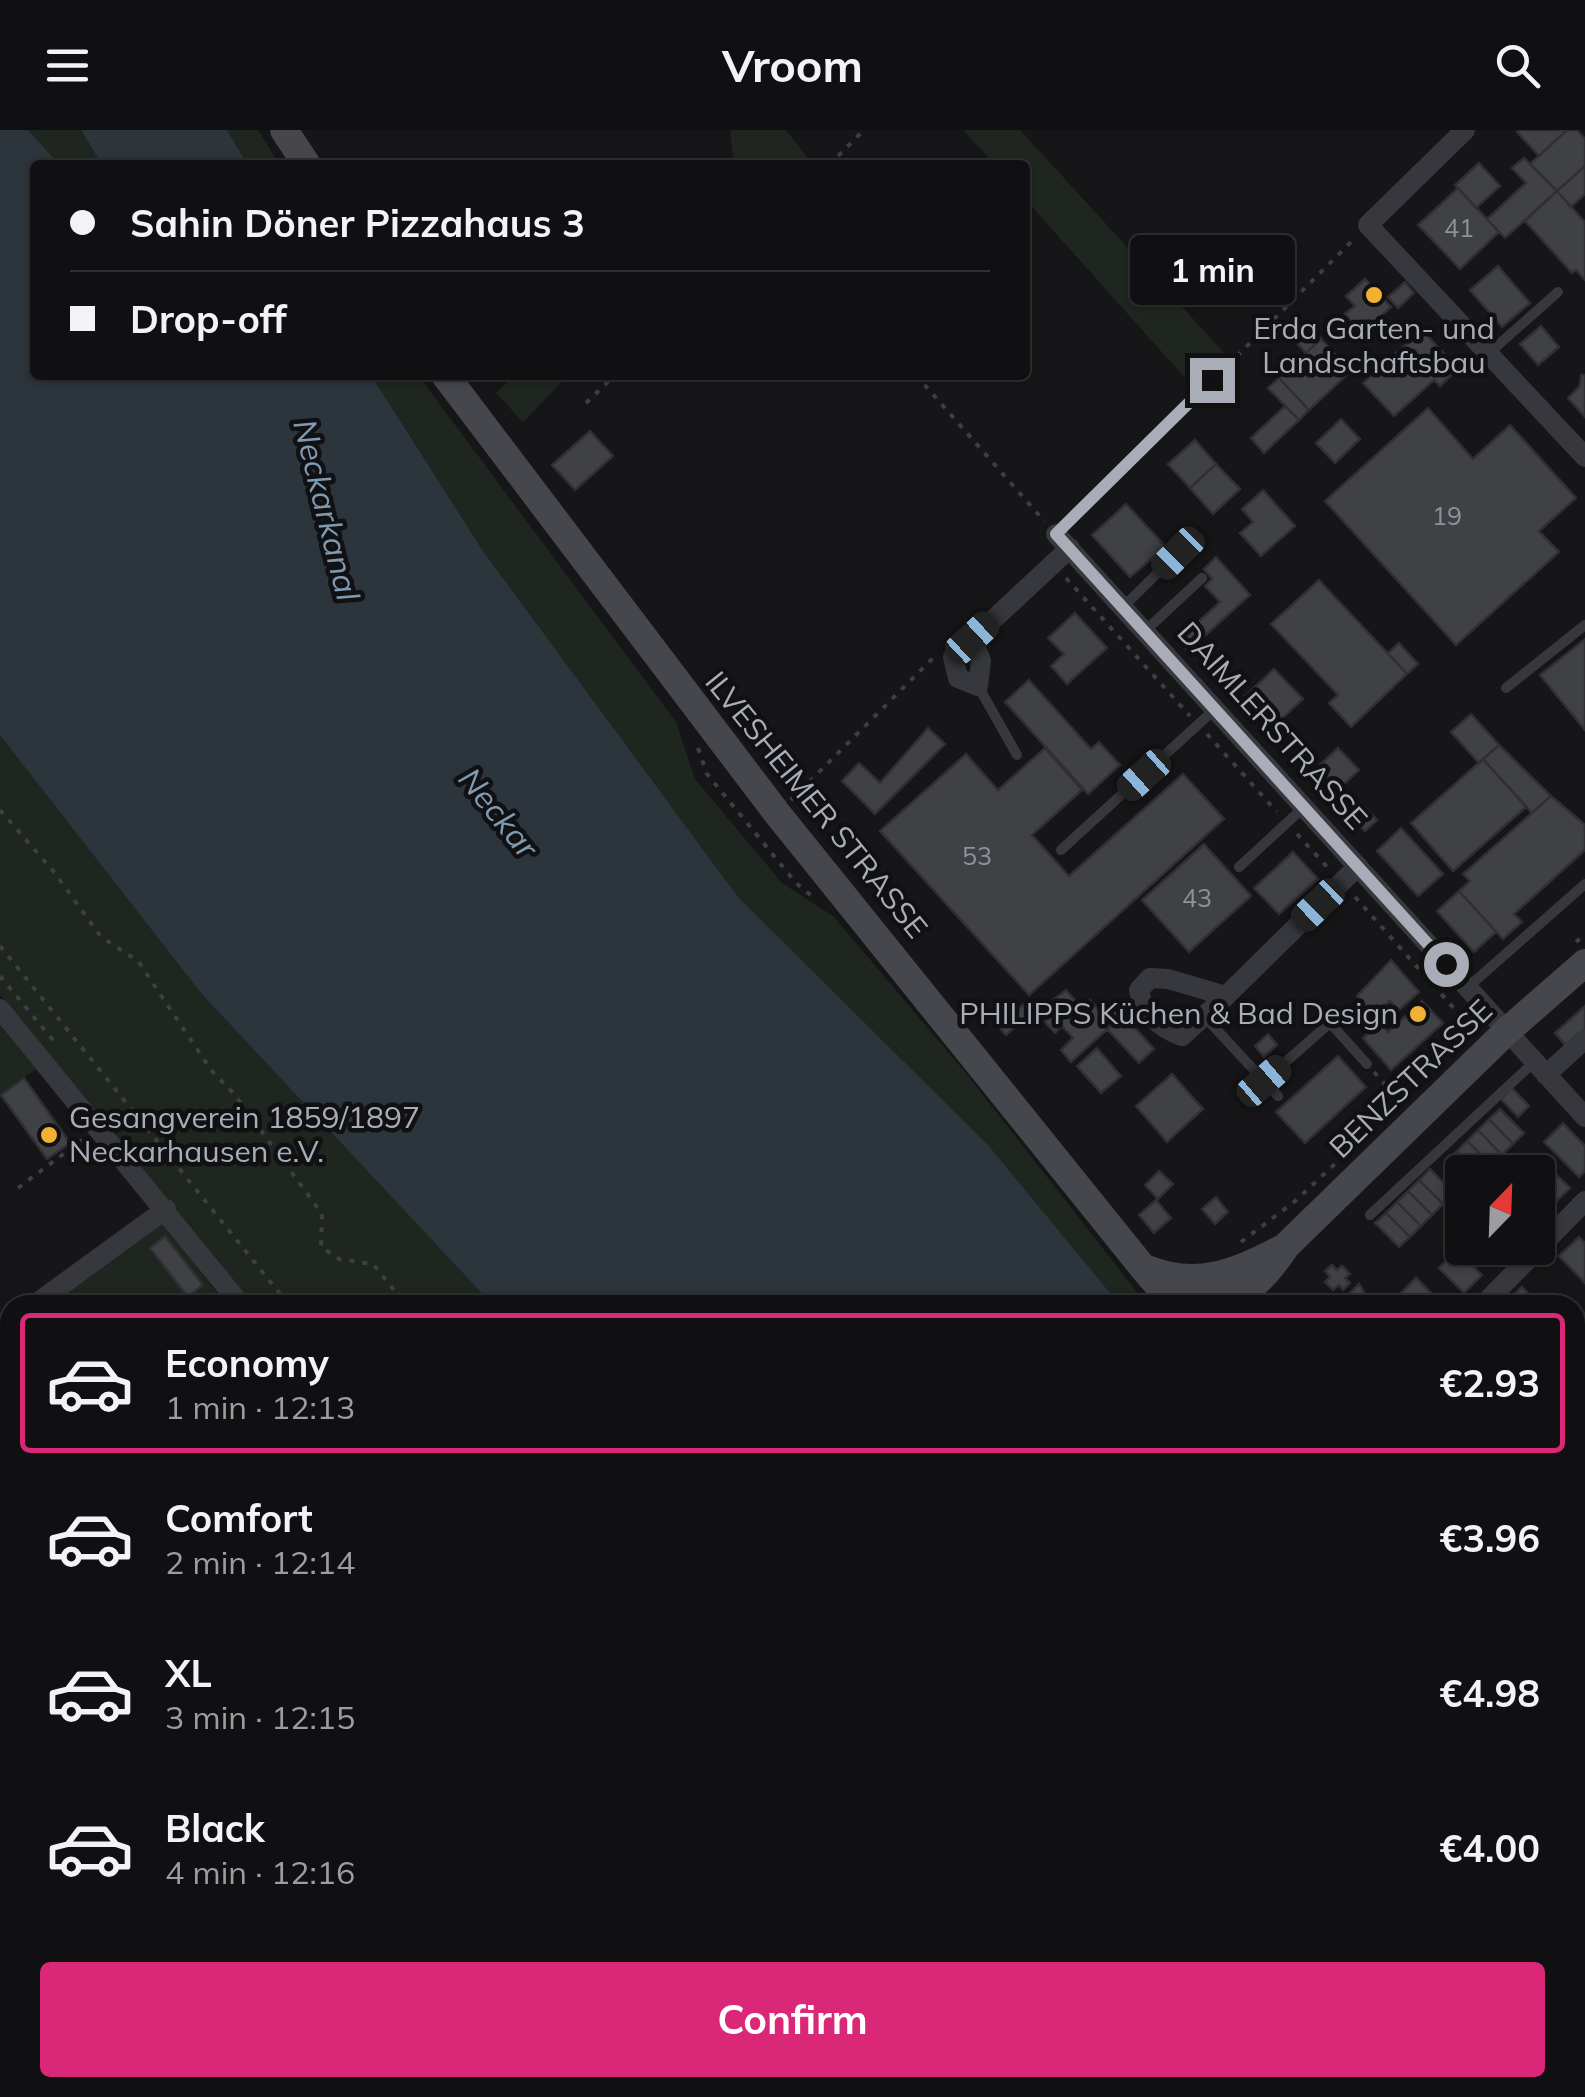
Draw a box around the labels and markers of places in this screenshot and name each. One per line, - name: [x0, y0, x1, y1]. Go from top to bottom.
- marker: Erda Garten- und Landschaftsbau: [1363, 284, 1385, 306]
- place label: Erda Garten- und Landschaftsbau: [1253, 309, 1495, 381]
- place label: PHILIPPS Küchen & Bad Design: [959, 994, 1398, 1032]
- marker: PHILIPPS Küchen & Bad Design: [1407, 1003, 1429, 1025]
- place label: Gesangverein 1859/1897 Neckarhausen e.V.: [69, 1098, 420, 1170]
- marker: Gesangverein 1859/1897 Neckarhausen e.V.: [38, 1124, 60, 1146]

